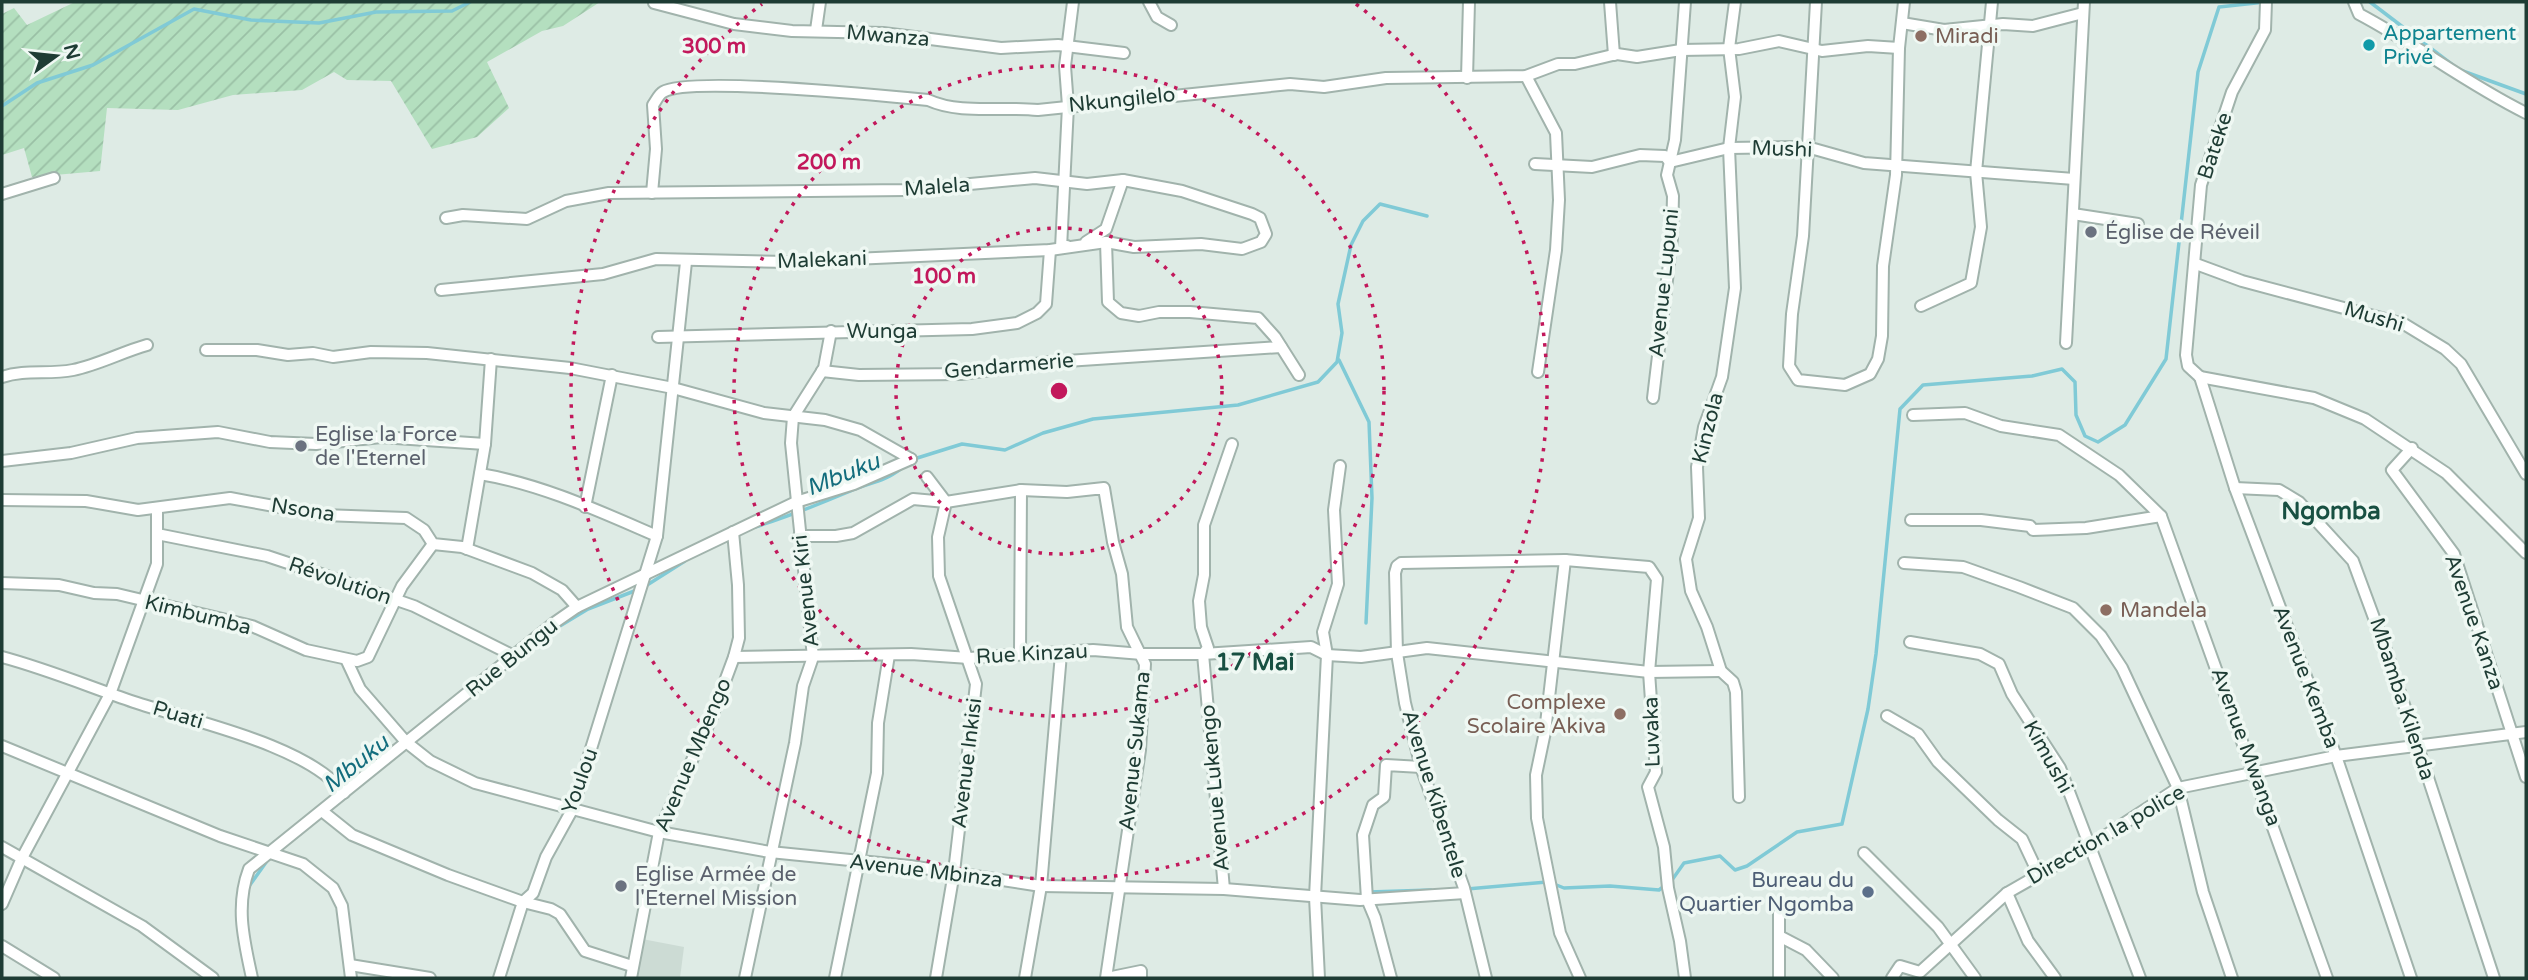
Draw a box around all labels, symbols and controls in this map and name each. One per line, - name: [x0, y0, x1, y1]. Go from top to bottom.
- street label: Mwanza: [845, 20, 931, 52]
- north arrow: [21, 21, 91, 91]
- place label: Appartement Privé: [2383, 21, 2516, 70]
- place label: Miradi: [1935, 24, 1999, 49]
- marker: Miradi: [1913, 28, 1929, 44]
- text: 300 m: [682, 34, 746, 59]
- marker: Appartement Privé: [2361, 37, 2377, 53]
- text: N: [59, 42, 84, 62]
- street label: Nkungilelo: [1067, 82, 1177, 118]
- street label: Bateke: [2192, 109, 2238, 183]
- street label: Mushi: [1751, 135, 1813, 163]
- text: 200 m: [797, 150, 861, 175]
- street label: Malela: [903, 172, 971, 202]
- street label: Avenue Lupuni: [1644, 207, 1684, 359]
- place label: Église de Réveil: [2105, 220, 2260, 245]
- marker: Église de Réveil: [2083, 224, 2099, 240]
- street label: Malekani: [776, 246, 868, 274]
- text: 100 m: [912, 264, 976, 289]
- street label: Mushi: [2341, 296, 2407, 338]
- street label: Wunga: [846, 319, 918, 344]
- street label: Gendarmerie: [943, 348, 1075, 384]
- centre of rings: [1047, 379, 1071, 403]
- street label: Kinzola: [1687, 390, 1729, 466]
- place label: Eglise la Force de l'Eternel: [315, 422, 457, 471]
- marker: Eglise la Force de l'Eternel: [293, 438, 309, 454]
- water label: Mbuku: [802, 447, 885, 502]
- street label: Nsona: [269, 493, 337, 527]
- district label: Ngomba: [2281, 497, 2381, 526]
- street label: Avenue Kiri: [788, 533, 824, 649]
- street label: Avenue Kanza: [2439, 551, 2509, 693]
- street label: Révolution: [285, 552, 395, 610]
- street label: Kimbumba: [142, 590, 254, 640]
- place label: Mandela: [2120, 598, 2207, 623]
- marker: Mandela: [2098, 602, 2114, 618]
- street label: Avenue Kemba: [2267, 602, 2345, 752]
- street label: Rue Bungu: [461, 613, 563, 703]
- street label: Mbamba Kilenda: [2364, 615, 2440, 783]
- street label: Rue Kinzau: [975, 639, 1089, 669]
- district label: 17 Mai: [1215, 648, 1295, 677]
- street label: Avenue Mwanga: [2206, 664, 2286, 830]
- street label: Avenue Sukama: [1114, 670, 1156, 832]
- street label: Avenue Mbengo: [649, 674, 737, 836]
- place label: Complexe Scolaire Akiva: [1467, 690, 1606, 739]
- street label: Puati: [150, 696, 206, 734]
- street label: Avenue Inkisi: [947, 696, 987, 830]
- street label: Luvaka: [1638, 696, 1666, 768]
- street label: Avenue Lukengo: [1195, 703, 1235, 873]
- marker: Complexe Scolaire Akiva: [1612, 706, 1628, 722]
- street label: Avenue Kibentele: [1397, 707, 1471, 881]
- street label: Kimushi: [2018, 716, 2078, 798]
- water label: Mbuku: [317, 728, 396, 799]
- street label: Youlou: [557, 745, 603, 817]
- street label: Direction la police: [2023, 780, 2189, 890]
- street label: Avenue Mbinza: [848, 849, 1004, 893]
- place label: Eglise Armée de l'Eternel Mission: [635, 862, 797, 911]
- place label: Bureau du Quartier Ngomba: [1679, 868, 1854, 917]
- marker: Eglise Armée de l'Eternel Mission: [613, 878, 629, 894]
- marker: Bureau du Quartier Ngomba: [1860, 884, 1876, 900]

